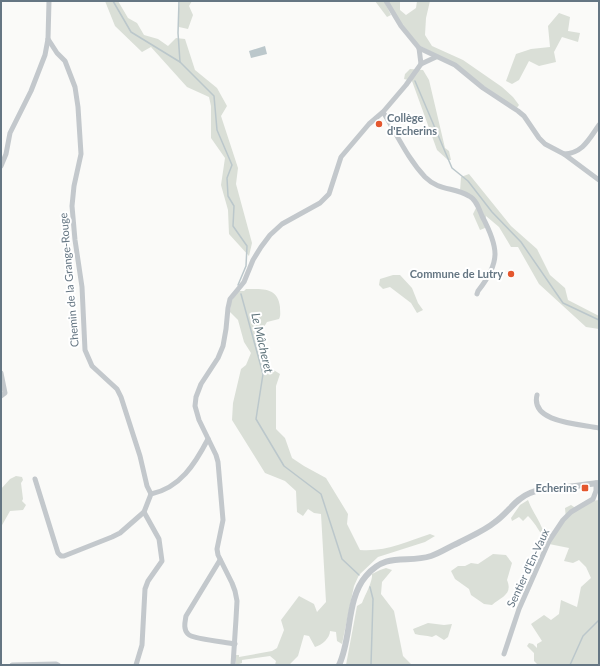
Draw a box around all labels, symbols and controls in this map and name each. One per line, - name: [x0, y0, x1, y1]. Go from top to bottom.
- place label: Collège d'Echerins: [387, 111, 437, 137]
- marker: Collège d'Echerins: [374, 119, 384, 129]
- street label: Chemin de la Grange-Rouge: [56, 212, 81, 348]
- place label: Commune de Lutry: [410, 267, 503, 280]
- marker: Commune de Lutry: [506, 269, 516, 279]
- water label: Le Mâcheret: [248, 311, 277, 375]
- place label: Echerins: [536, 481, 577, 494]
- marker: Echerins: [580, 483, 590, 493]
- street label: Sentier d'En-Vaux: [504, 526, 552, 609]

